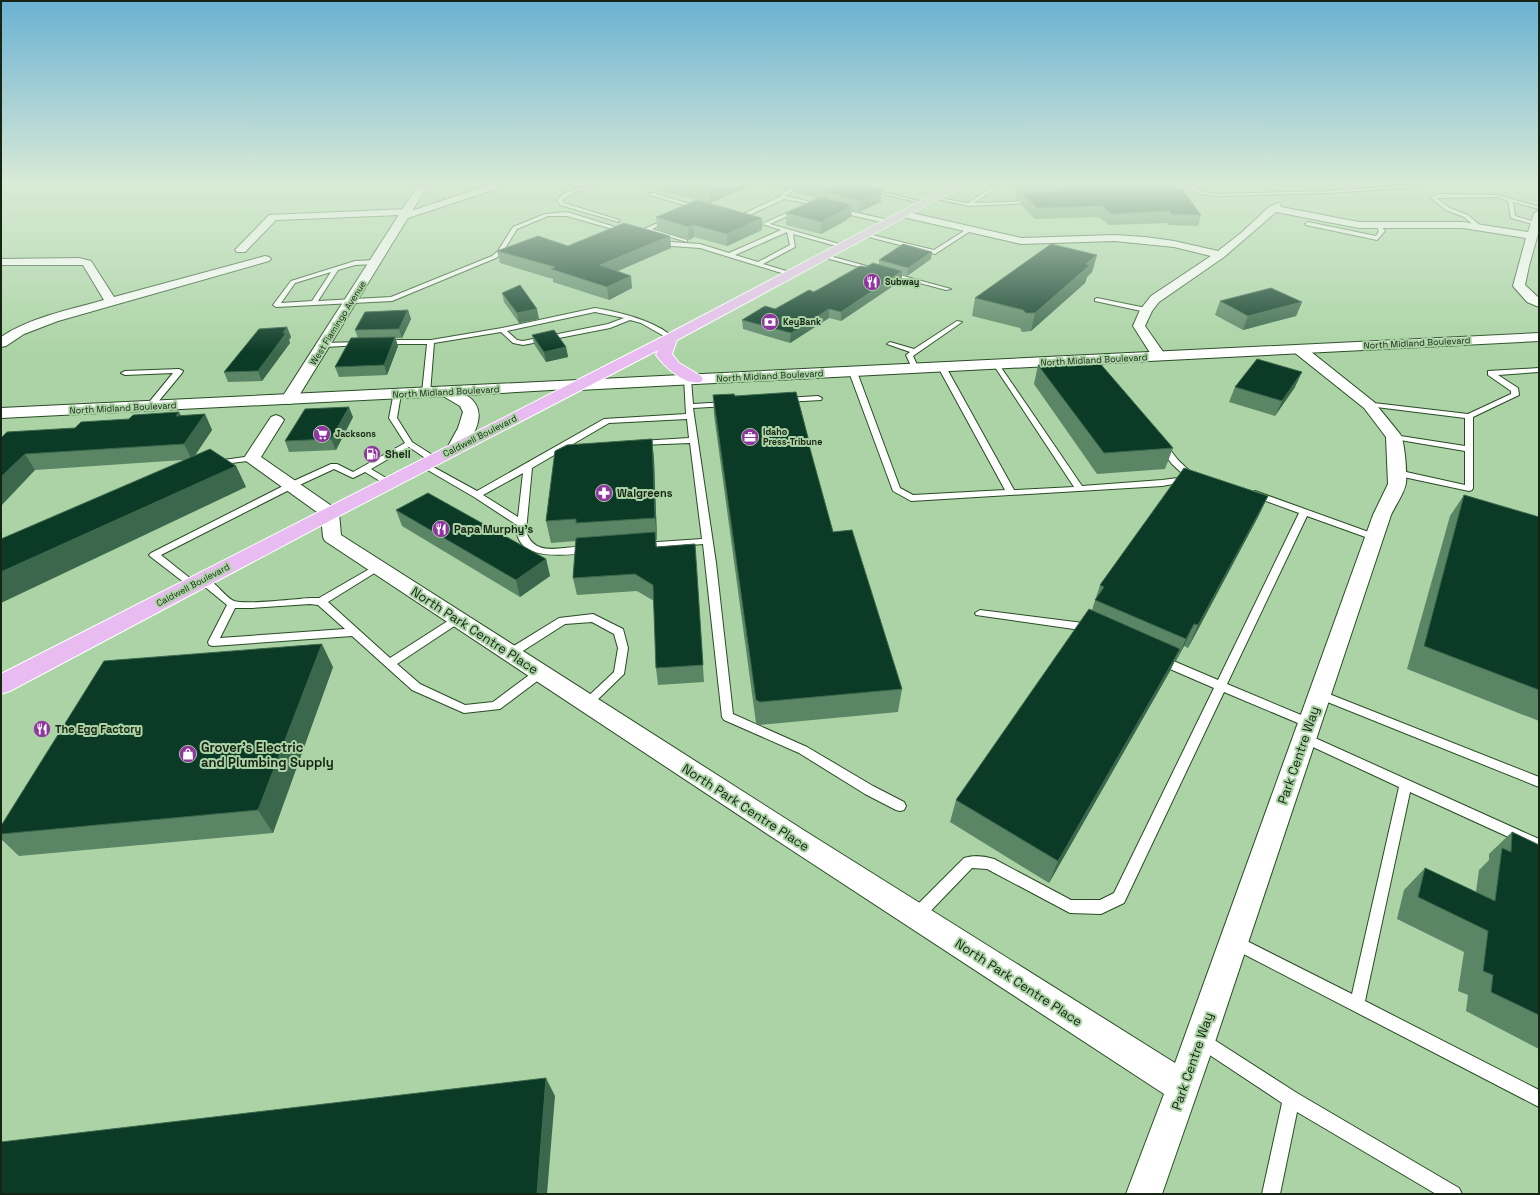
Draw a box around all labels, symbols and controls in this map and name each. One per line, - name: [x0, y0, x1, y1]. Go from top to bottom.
- restaurant icon: Subway: [862, 272, 882, 292]
- place label: Subway: [885, 276, 919, 288]
- street label: West Flamingo Avenue: [307, 279, 369, 367]
- bank icon: KeyBank: [760, 312, 780, 332]
- place label: KeyBank: [783, 316, 821, 328]
- street label: North Midland Boulevard: [1363, 334, 1471, 352]
- street label: North Midland Boulevard: [1040, 351, 1148, 369]
- street label: North Midland Boulevard: [716, 367, 824, 385]
- street label: North Midland Boulevard: [392, 383, 500, 401]
- street label: North Midland Boulevard: [69, 399, 177, 417]
- street label: Caldwell Boulevard: [441, 412, 519, 460]
- supermarket icon: Jacksons: [312, 424, 332, 444]
- place label: Idaho Press-Tribune: [763, 426, 822, 448]
- office icon: Idaho Press-Tribune: [740, 427, 760, 447]
- place label: Jacksons: [335, 428, 376, 440]
- fuel station icon: Shell: [362, 444, 382, 464]
- place label: Shell: [385, 447, 411, 461]
- pharmacy icon: Walgreens: [594, 483, 614, 503]
- place label: Walgreens: [617, 486, 673, 500]
- restaurant icon: Papa Murphy's: [431, 519, 451, 539]
- place label: Papa Murphy's: [454, 522, 534, 536]
- street label: Caldwell Boulevard: [154, 561, 232, 609]
- street label: North Park Centre Place: [408, 583, 542, 678]
- street label: Park Centre Way: [1274, 704, 1323, 806]
- restaurant icon: The Egg Factory: [32, 719, 52, 739]
- place label: The Egg Factory: [55, 722, 141, 736]
- place label: Grover's Electric and Plumbing Supply: [201, 739, 334, 771]
- shop icon: Grover's Electric and Plumbing Supply: [178, 744, 198, 764]
- street label: North Park Centre Place: [679, 760, 813, 855]
- street label: North Park Centre Place: [952, 935, 1086, 1030]
- street label: Park Centre Way: [1168, 1010, 1217, 1112]

